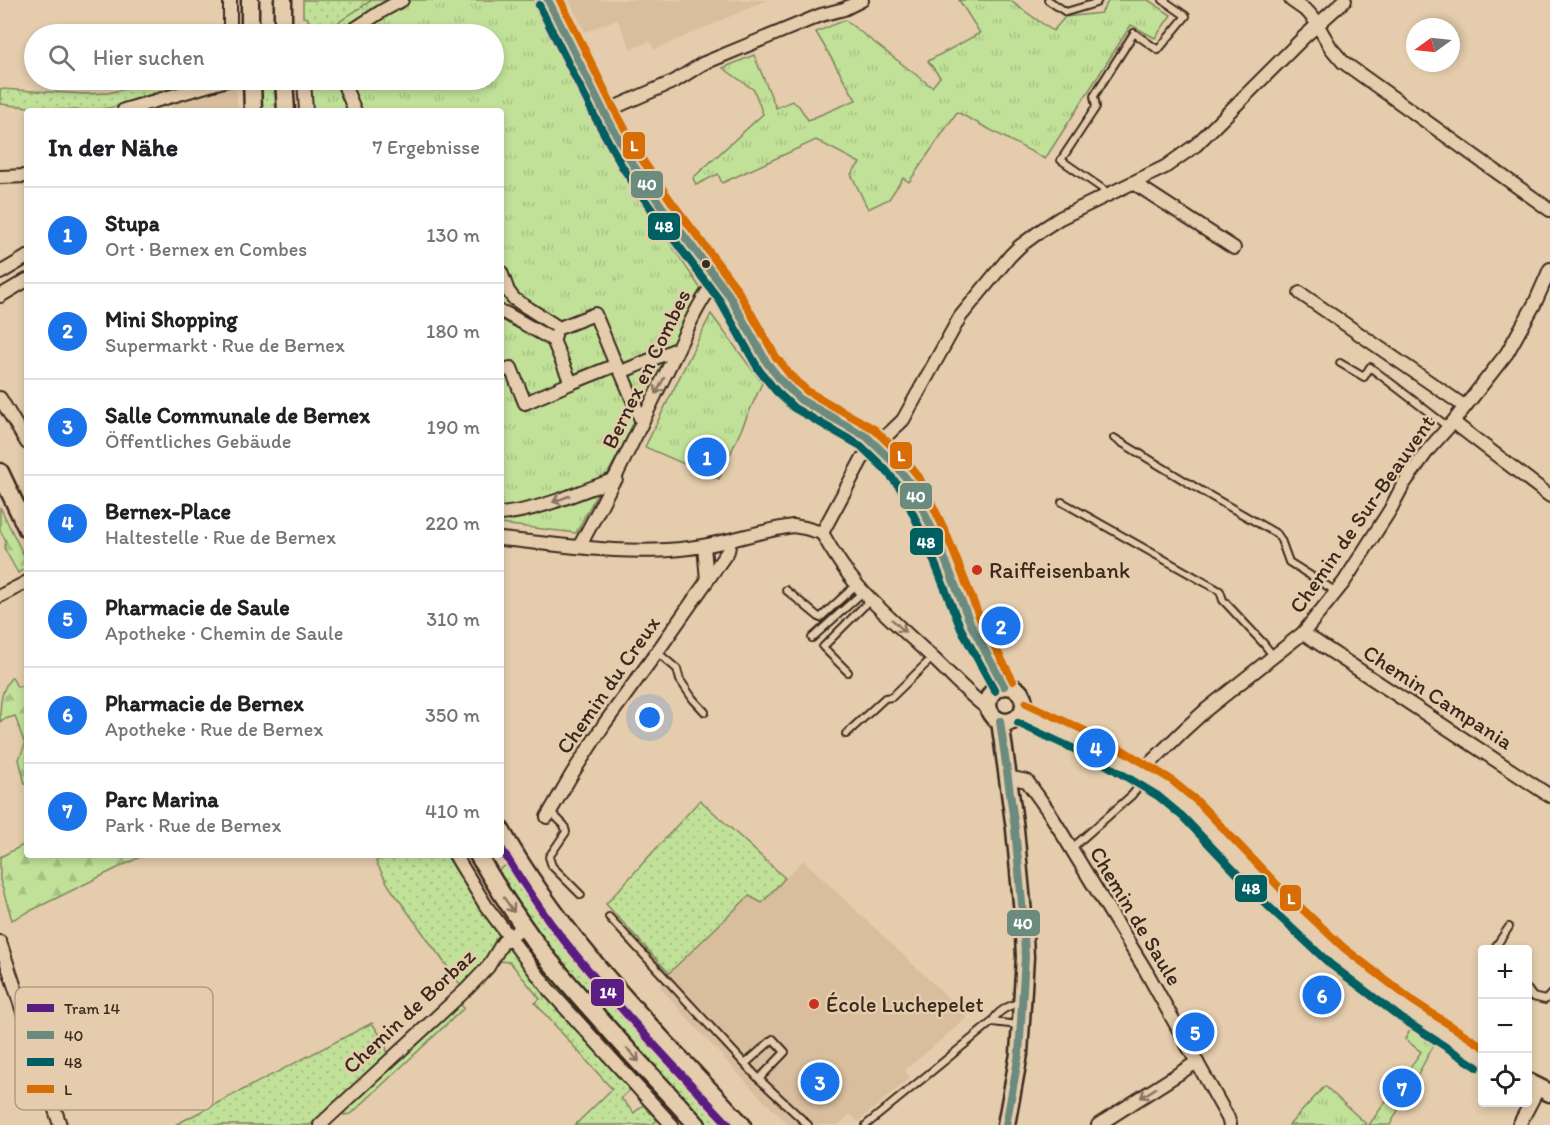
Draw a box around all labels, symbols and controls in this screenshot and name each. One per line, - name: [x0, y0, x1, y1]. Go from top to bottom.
- north arrow: [1406, 18, 1460, 72]
- search box: [24, 24, 504, 90]
- icon: search: [45, 41, 78, 74]
- text: Hier suchen: [93, 44, 204, 71]
- text: In der Nähe: [48, 131, 178, 163]
- line badge: L: [622, 131, 646, 160]
- text: 7 Ergebnisse: [373, 135, 480, 159]
- text: L: [630, 136, 639, 155]
- line badge: 40: [630, 170, 664, 199]
- text: 40: [637, 175, 657, 194]
- text: Stupa: [105, 210, 159, 237]
- line badge: 48: [647, 212, 681, 241]
- text: 48: [655, 217, 673, 236]
- text: 1: [63, 223, 72, 247]
- text: 130 m: [426, 223, 480, 247]
- text: Ort · Bernex en Combes: [105, 237, 307, 261]
- unlabelled marker: [700, 258, 712, 270]
- street label: Bernex en Combes: [596, 285, 696, 453]
- text: Mini Shopping: [105, 306, 238, 333]
- text: 2: [62, 319, 73, 343]
- text: 180 m: [426, 319, 480, 343]
- text: Supermarkt · Rue de Bernex: [105, 333, 345, 357]
- one-way arrow: [654, 376, 665, 394]
- text: Salle Communale de Bernex: [105, 402, 370, 429]
- street label: Chemin de Sur-Beauvent: [1283, 410, 1441, 618]
- text: 3: [62, 415, 73, 439]
- text: 190 m: [427, 415, 480, 439]
- text: Öffentliches Gebäude: [105, 429, 291, 453]
- pin: 1: [688, 434, 726, 480]
- line badge: L: [889, 441, 913, 470]
- text: L: [897, 446, 906, 465]
- line badge: 40: [899, 482, 933, 510]
- text: 40: [906, 487, 926, 506]
- one-way arrow: [552, 494, 570, 505]
- text: Bernex-Place: [105, 498, 231, 525]
- text: 4: [61, 511, 74, 535]
- text: 220 m: [425, 511, 480, 535]
- text: Haltestelle · Rue de Bernex: [105, 525, 336, 549]
- line badge: 48: [909, 527, 944, 556]
- text: 48: [917, 533, 935, 552]
- place label: Raiffeisenbank: [989, 557, 1130, 584]
- marker: Raiffeisenbank: [970, 563, 984, 577]
- text: Pharmacie de Saule: [105, 594, 290, 621]
- pin: 2: [982, 604, 1020, 648]
- text: 5: [62, 607, 73, 631]
- text: 310 m: [426, 607, 480, 631]
- street label: Chemin du Creux: [550, 611, 666, 759]
- one-way arrow: [891, 619, 906, 633]
- text: Apotheke · Chemin de Saule: [105, 621, 343, 645]
- street label: Chemin Campania: [1358, 639, 1518, 756]
- text: Pharmacie de Bernex: [105, 690, 304, 717]
- text: 6: [62, 703, 73, 727]
- text: 350 m: [425, 703, 480, 727]
- your location: [635, 703, 664, 732]
- text: Apotheke · Rue de Bernex: [105, 717, 323, 741]
- pin: 4: [1076, 726, 1116, 771]
- text: Parc Marina: [105, 786, 219, 813]
- text: 7: [63, 799, 72, 823]
- text: 410 m: [425, 799, 480, 823]
- text: Park · Rue de Bernex: [105, 813, 281, 837]
- street label: Chemin de Saule: [1084, 841, 1188, 991]
- line badge: 48: [1234, 874, 1268, 903]
- text: 48: [1242, 879, 1260, 898]
- line badge: L: [1279, 884, 1302, 912]
- text: L: [1287, 889, 1296, 908]
- one-way arrow: [503, 896, 515, 912]
- line badge: 40: [1006, 909, 1041, 937]
- text: 40: [1013, 914, 1033, 933]
- street label: Chemin de Borbaz: [337, 943, 481, 1079]
- map controls: [1478, 945, 1532, 1107]
- button: +: [1478, 945, 1532, 999]
- pin: 6: [1302, 972, 1342, 1018]
- line badge: 14: [590, 978, 625, 1007]
- text: 14: [599, 983, 617, 1002]
- legend: [15, 987, 213, 1110]
- place label: École Luchepelet: [826, 991, 984, 1018]
- marker: École Luchepelet: [807, 997, 821, 1011]
- text: Tram 14: [64, 999, 120, 1018]
- button: −: [1478, 999, 1532, 1053]
- pin: 5: [1176, 1010, 1214, 1054]
- text: 40: [64, 1026, 83, 1045]
- one-way arrow: [626, 1047, 640, 1062]
- text: 48: [64, 1053, 83, 1072]
- button: locate: [1478, 1053, 1532, 1107]
- pin: 3: [800, 1060, 840, 1104]
- pin: 7: [1382, 1066, 1422, 1110]
- text: L: [64, 1080, 72, 1099]
- one-way arrow: [1140, 1087, 1157, 1099]

